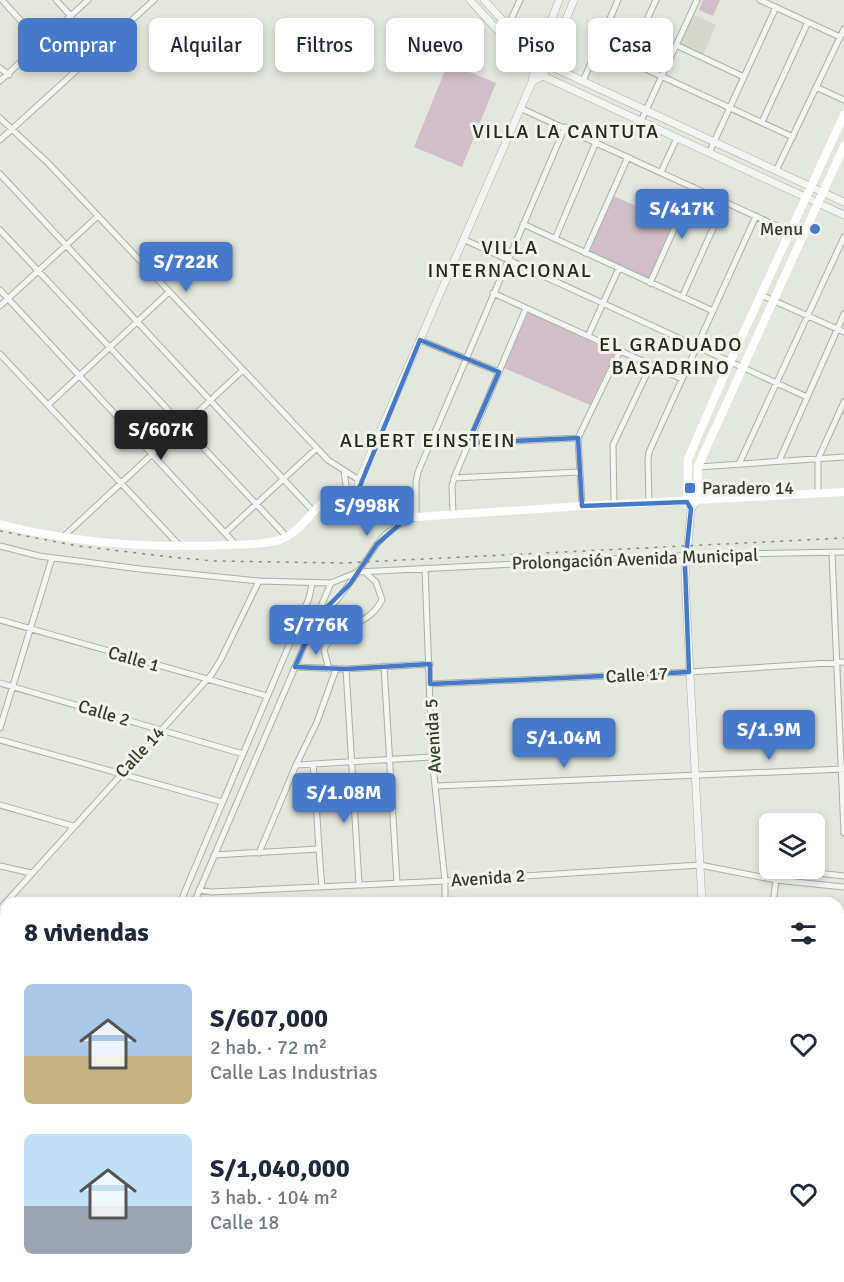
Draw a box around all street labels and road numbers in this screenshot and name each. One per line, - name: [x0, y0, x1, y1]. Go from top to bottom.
- street label: Prolongación Avenida Municipal: [511, 544, 759, 574]
- street label: Calle 1: [106, 641, 162, 677]
- street label: Calle 17: [605, 662, 669, 688]
- street label: Calle 2: [76, 695, 132, 731]
- street label: Avenida 5: [420, 698, 446, 774]
- street label: Calle 14: [111, 721, 170, 782]
- street label: Avenida 2: [450, 864, 526, 892]

